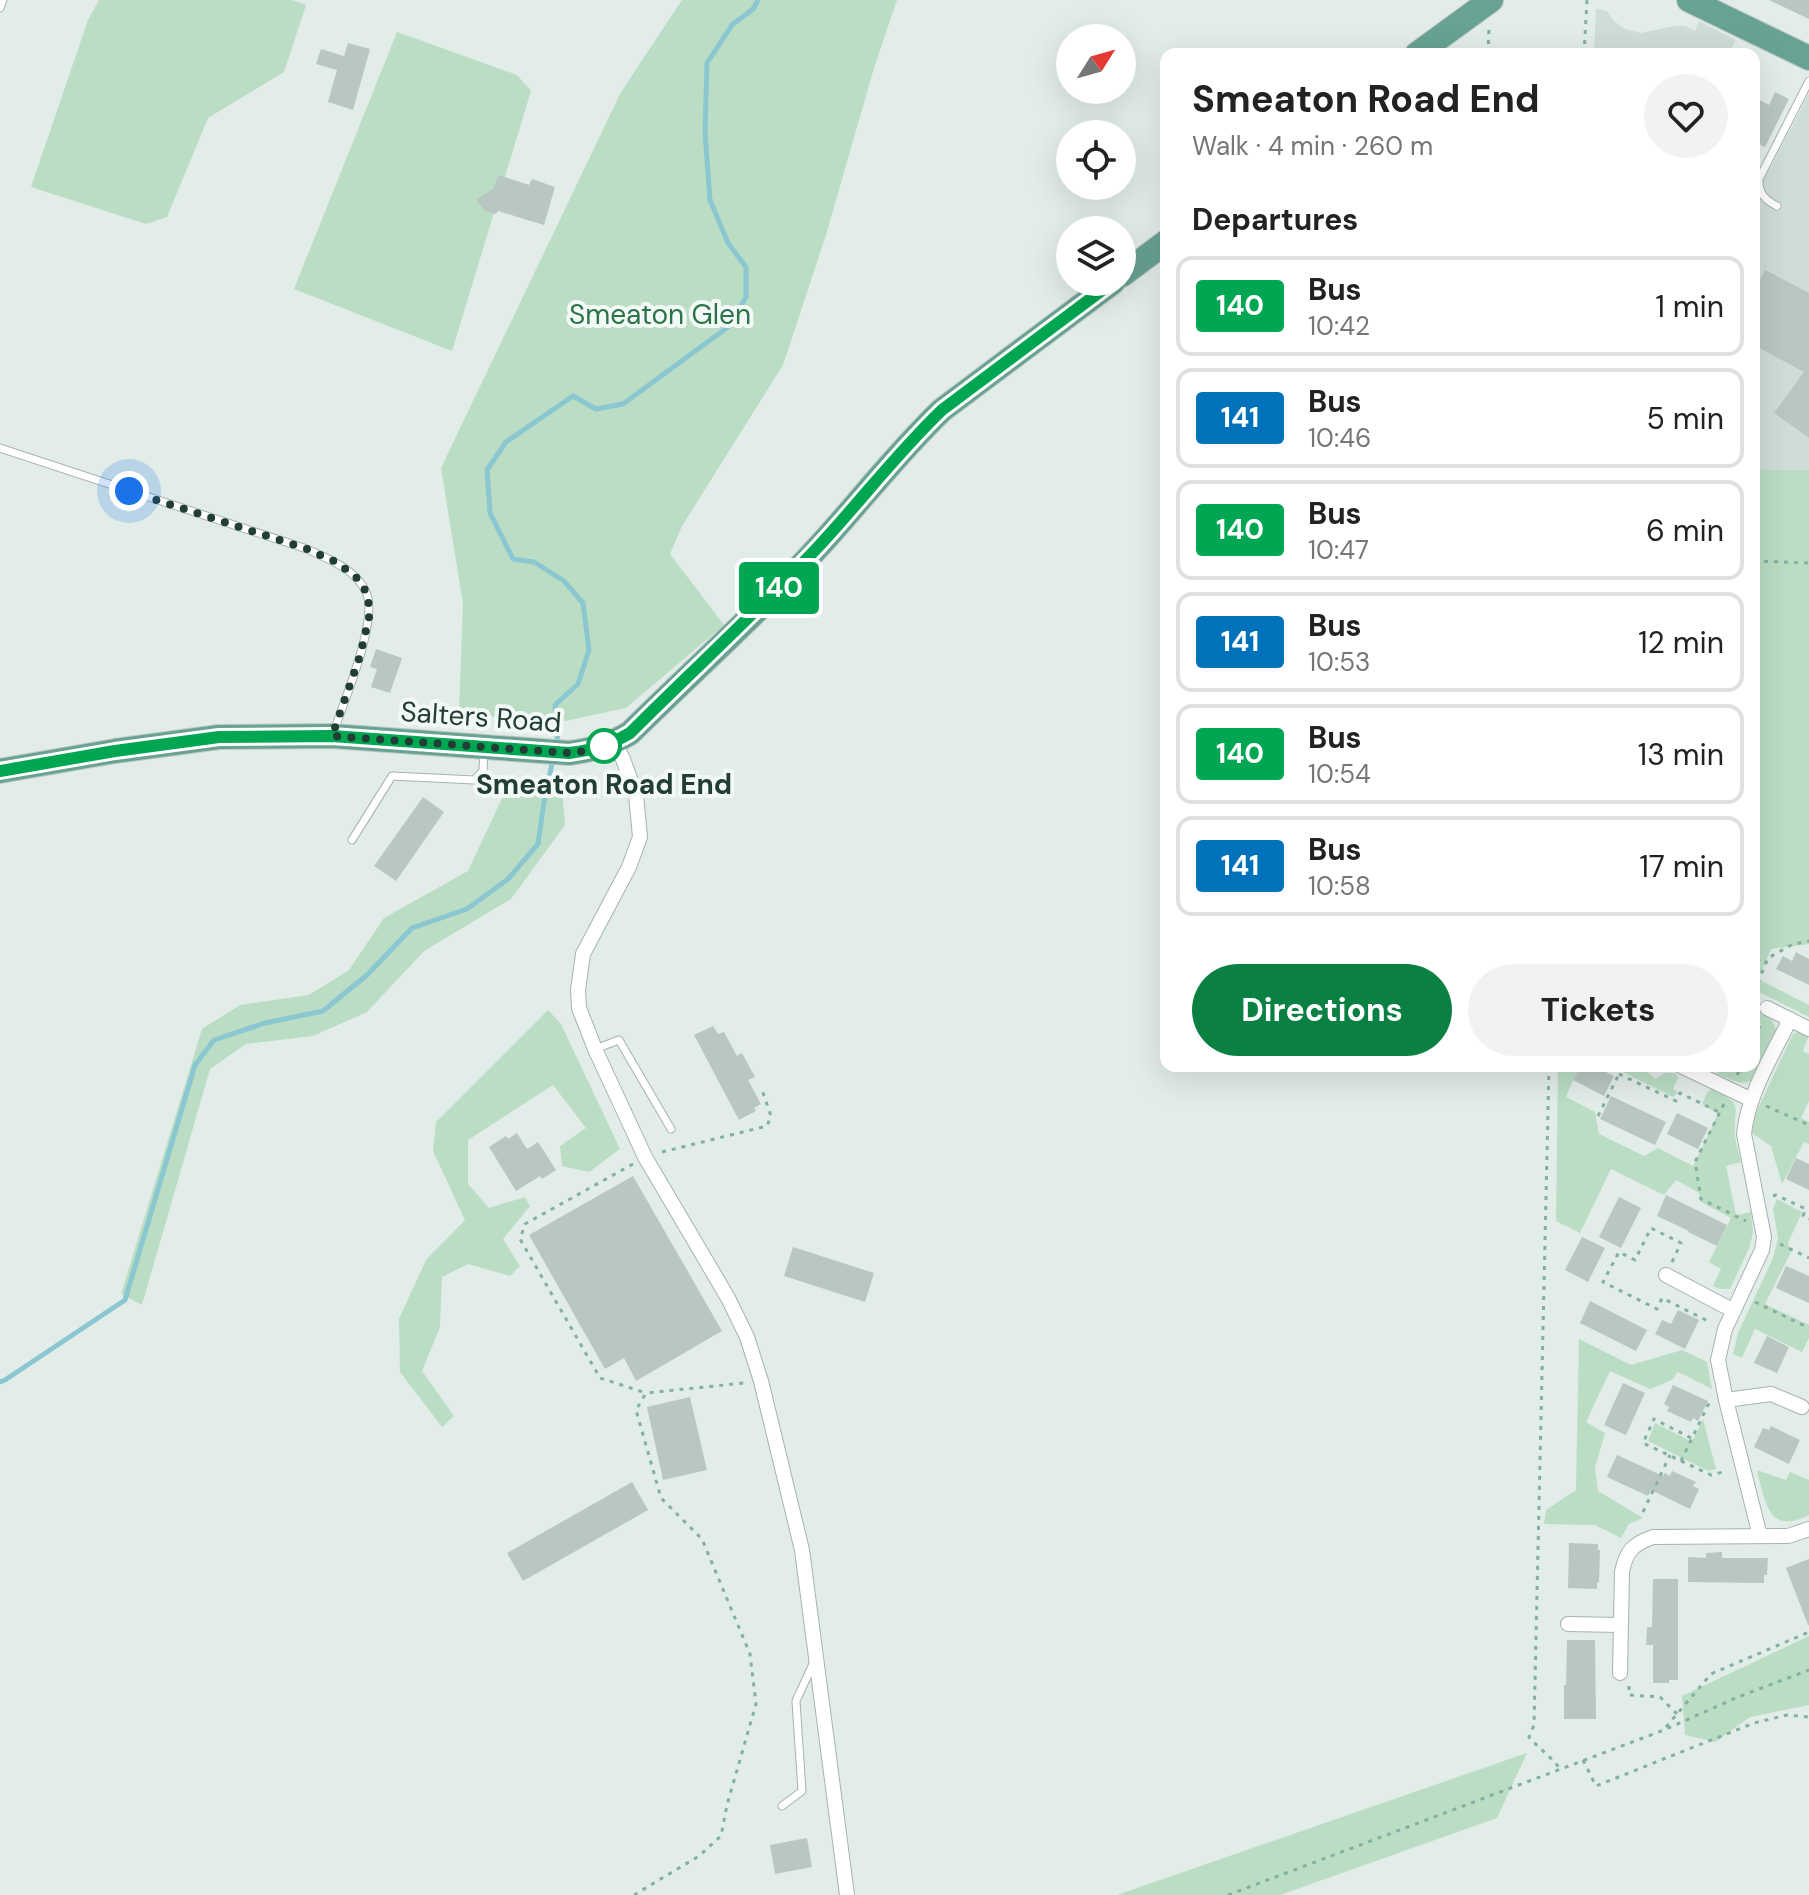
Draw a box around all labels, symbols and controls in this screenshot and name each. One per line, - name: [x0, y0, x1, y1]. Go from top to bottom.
- north arrow: [1056, 24, 1136, 104]
- map controls: [1056, 24, 1136, 296]
- text: Smeaton Road End: [1192, 74, 1540, 124]
- button: heart: [1644, 74, 1728, 158]
- button: locate: [1056, 120, 1136, 200]
- text: Walk · 4 min · 260 m: [1192, 129, 1433, 163]
- text: Departures: [1192, 200, 1358, 239]
- button: layers: [1056, 216, 1136, 296]
- text: Bus: [1308, 270, 1362, 309]
- text: 140: [1216, 287, 1264, 324]
- text: 1 min: [1656, 287, 1724, 326]
- park label: Smeaton Glen: [569, 296, 751, 333]
- text: 10:42: [1308, 309, 1370, 343]
- text: Bus: [1308, 382, 1362, 421]
- text: 141: [1221, 399, 1259, 436]
- text: 5 min: [1647, 399, 1724, 438]
- text: 10:46: [1308, 421, 1371, 455]
- your location: [109, 471, 149, 511]
- text: Bus: [1308, 494, 1362, 533]
- text: 140: [1216, 511, 1264, 548]
- text: 6 min: [1646, 511, 1724, 550]
- text: 10:47: [1308, 533, 1369, 567]
- line badge: 140: [733, 562, 825, 614]
- text: 140: [755, 569, 803, 606]
- text: Bus: [1308, 606, 1362, 645]
- text: 141: [1221, 623, 1259, 660]
- text: 12 min: [1638, 623, 1724, 662]
- text: 10:53: [1308, 645, 1370, 679]
- street label: Salters Road: [399, 693, 563, 741]
- text: Bus: [1308, 718, 1362, 757]
- marker: Smeaton Road End: [587, 729, 621, 763]
- text: 140: [1216, 735, 1264, 772]
- text: 13 min: [1638, 735, 1724, 774]
- text: 10:54: [1308, 757, 1371, 791]
- place label: Smeaton Road End: [476, 766, 732, 803]
- text: Bus: [1308, 830, 1362, 869]
- text: 141: [1221, 847, 1259, 884]
- text: 17 min: [1639, 847, 1724, 886]
- text: 10:58: [1308, 869, 1371, 903]
- button: Directions: [1192, 964, 1452, 1056]
- button: Tickets: [1468, 964, 1728, 1056]

